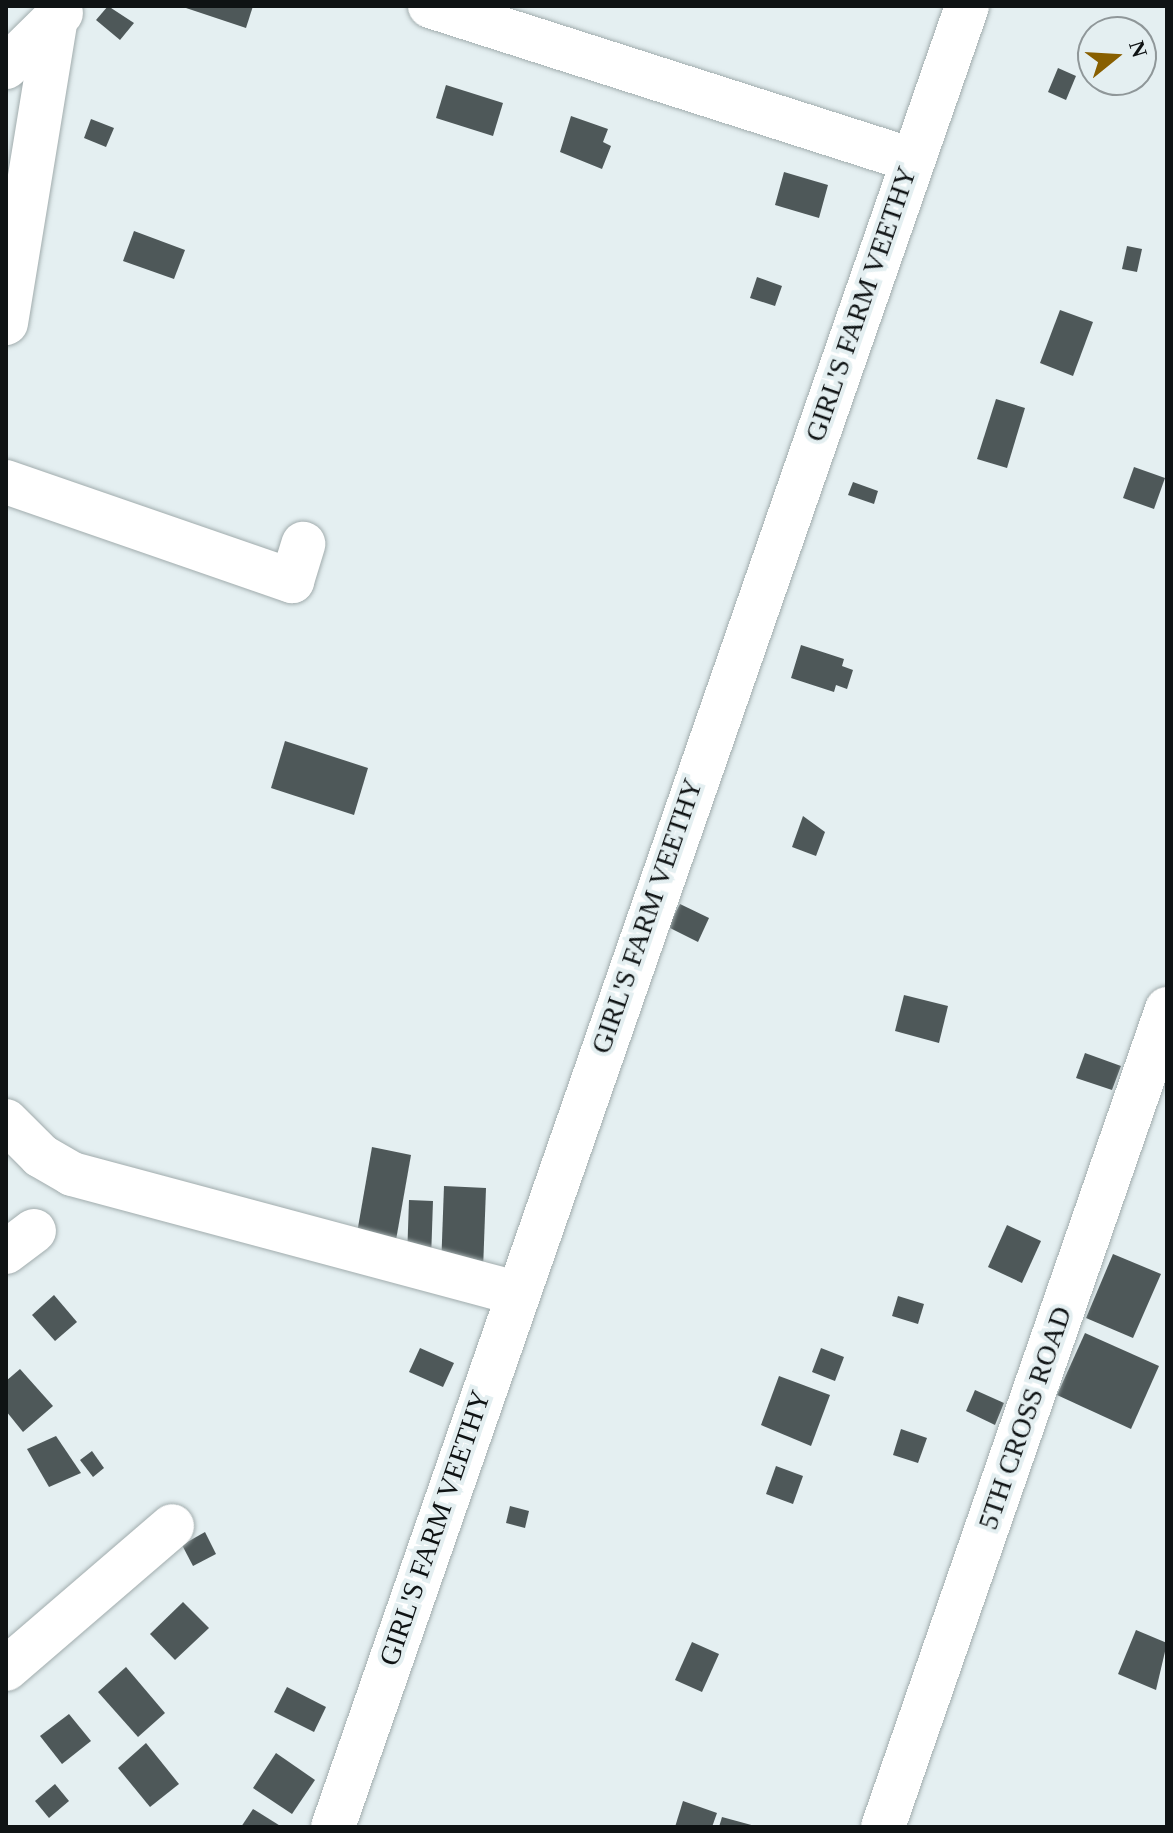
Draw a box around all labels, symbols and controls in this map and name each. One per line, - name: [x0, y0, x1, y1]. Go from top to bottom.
- north arrow: [1077, 16, 1157, 96]
- text: N: [1124, 38, 1153, 60]
- street label: GIRL'S FARM VEETHY: [798, 162, 924, 446]
- street label: GIRL'S FARM VEETHY: [584, 774, 710, 1058]
- street label: 5TH CROSS ROAD: [971, 1302, 1079, 1534]
- street label: GIRL'S FARM VEETHY: [372, 1386, 498, 1670]

